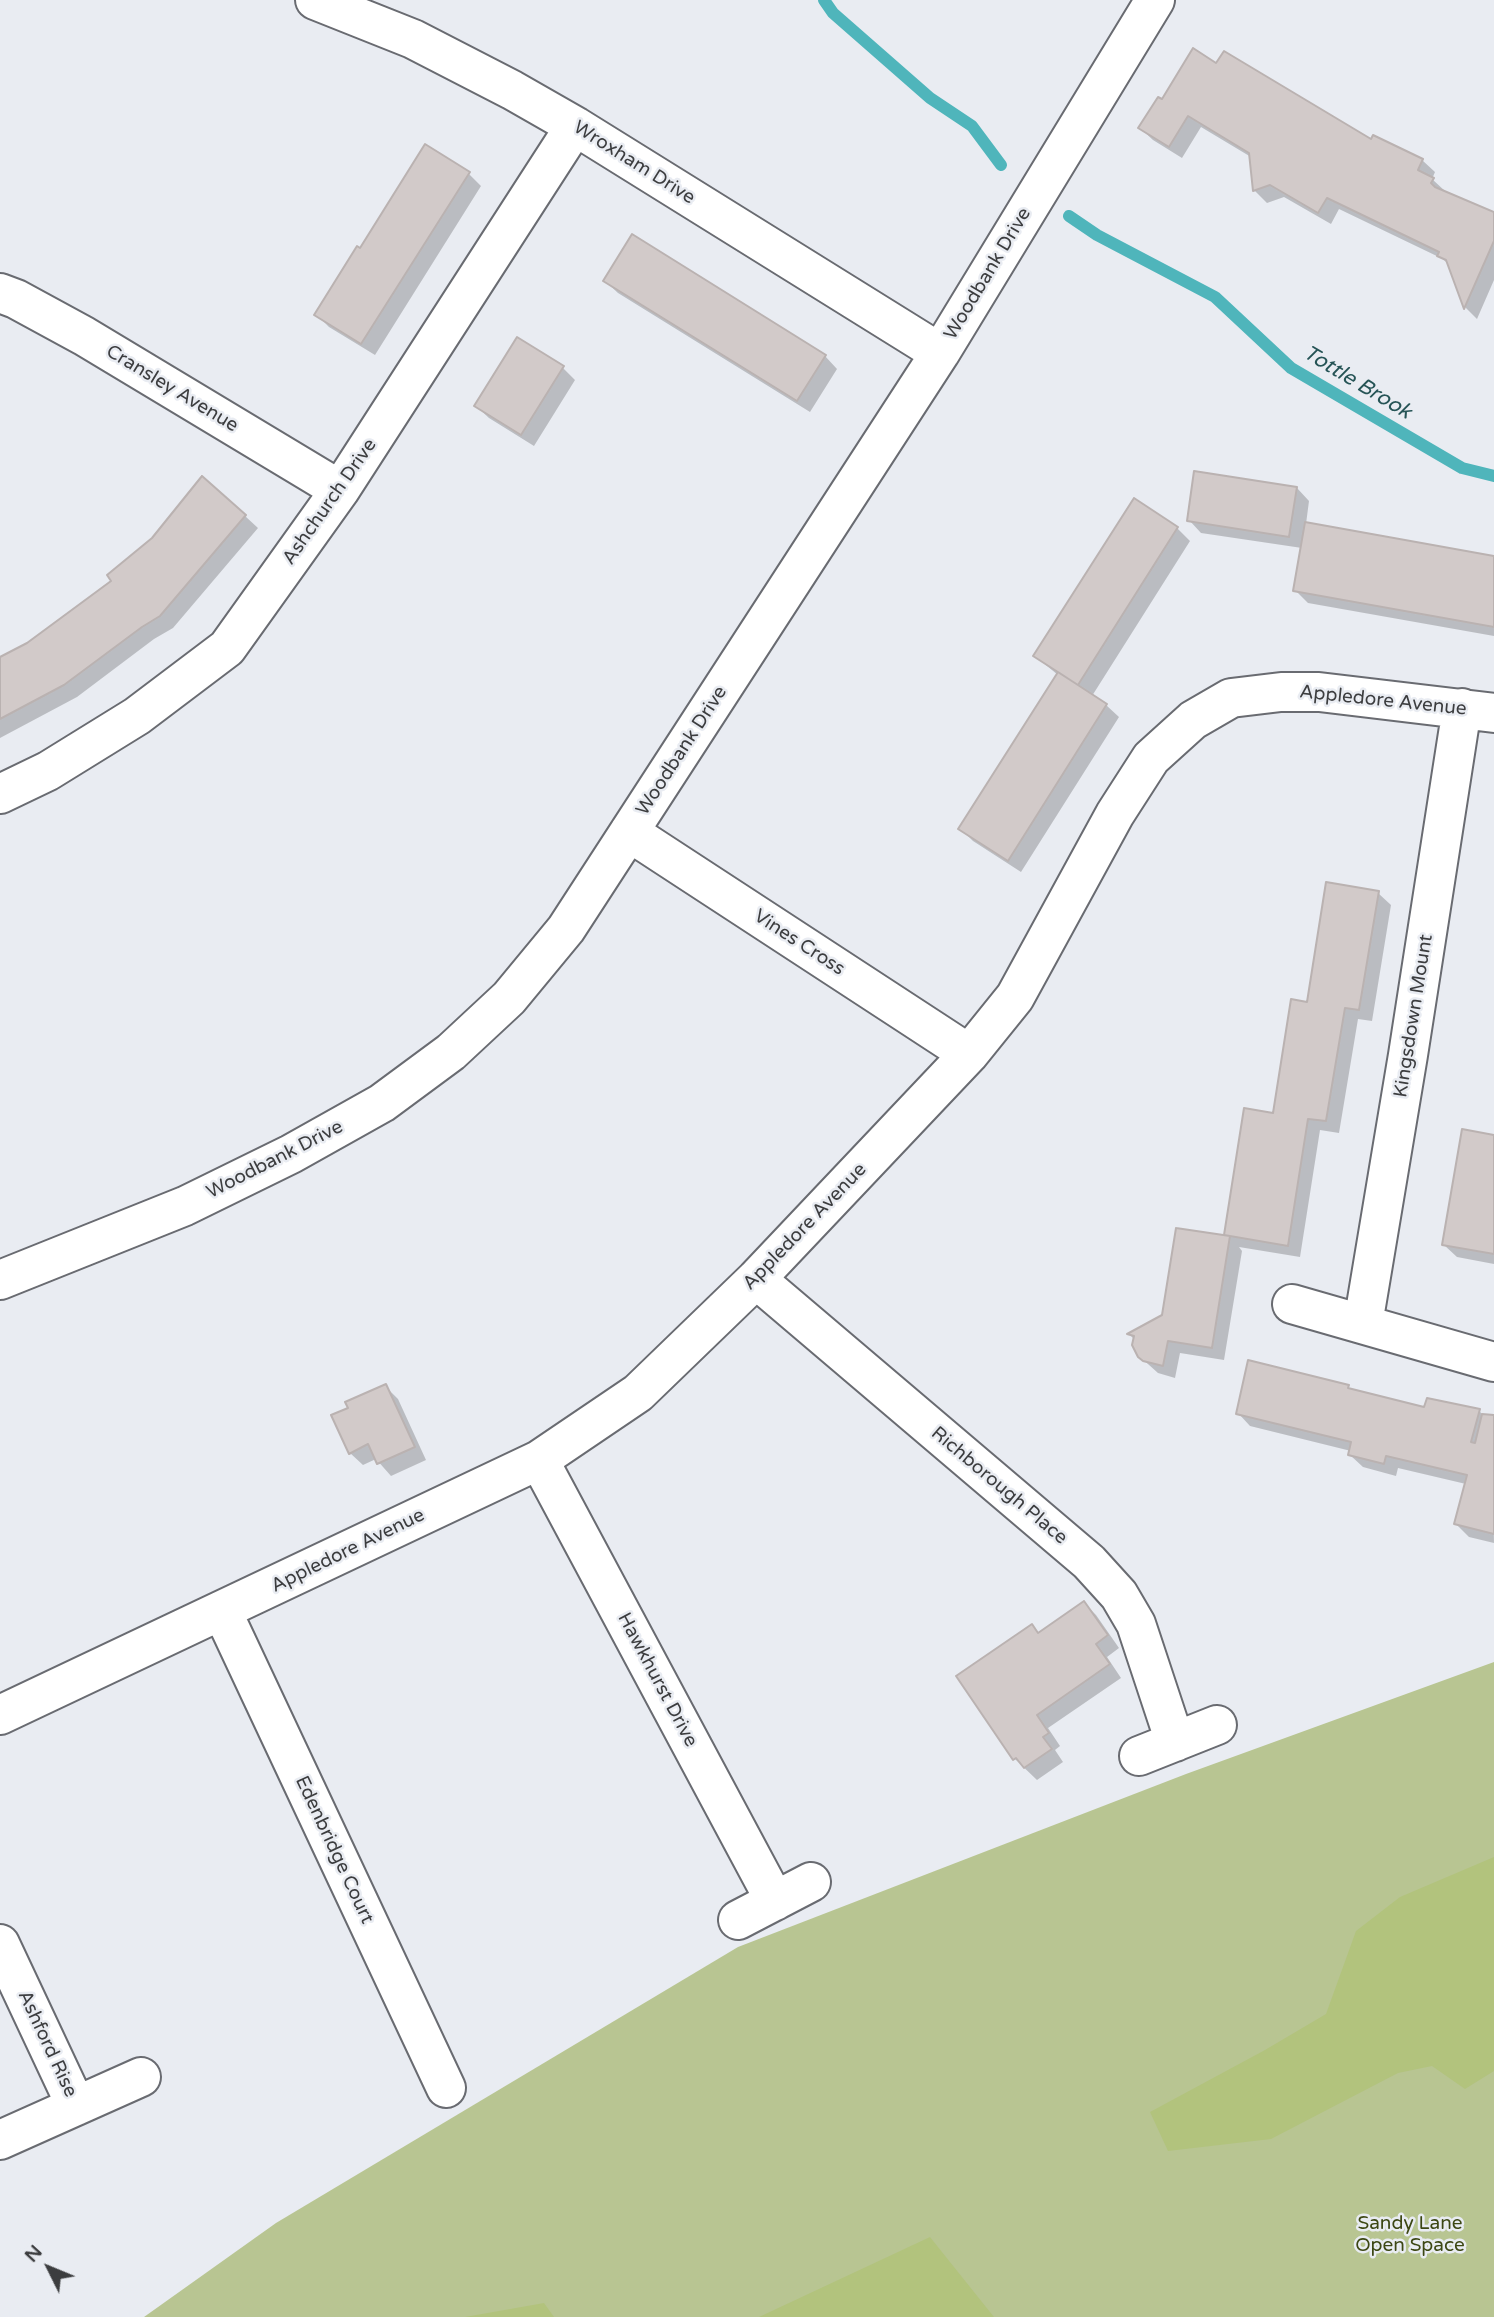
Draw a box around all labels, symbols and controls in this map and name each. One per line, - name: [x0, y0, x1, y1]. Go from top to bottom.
- street label: Wroxham Drive: [569, 116, 699, 210]
- street label: Woodbank Drive: [940, 204, 1036, 344]
- street label: Cransley Avenue: [102, 341, 242, 437]
- water label: Tottle Brook: [1298, 341, 1416, 425]
- street label: Ashchurch Drive: [278, 435, 382, 569]
- street label: Appledore Avenue: [1298, 681, 1468, 721]
- street label: Woodbank Drive: [632, 682, 732, 820]
- street label: Vines Cross: [749, 905, 849, 981]
- street label: Kingsdown Mount: [1390, 933, 1438, 1099]
- street label: Woodbank Drive: [203, 1116, 347, 1204]
- street label: Appledore Avenue: [739, 1159, 871, 1295]
- street label: Richborough Place: [926, 1422, 1072, 1550]
- street label: Appledore Avenue: [268, 1504, 428, 1598]
- street label: Hawkhurst Drive: [612, 1609, 702, 1751]
- street label: Edenbridge Court: [290, 1772, 378, 1928]
- street label: Ashford Rise: [12, 1987, 82, 2101]
- park label: Sandy Lane Open Space: [1355, 2213, 1465, 2257]
- north arrow: [14, 2233, 84, 2303]
- text: N: [20, 2241, 47, 2267]

